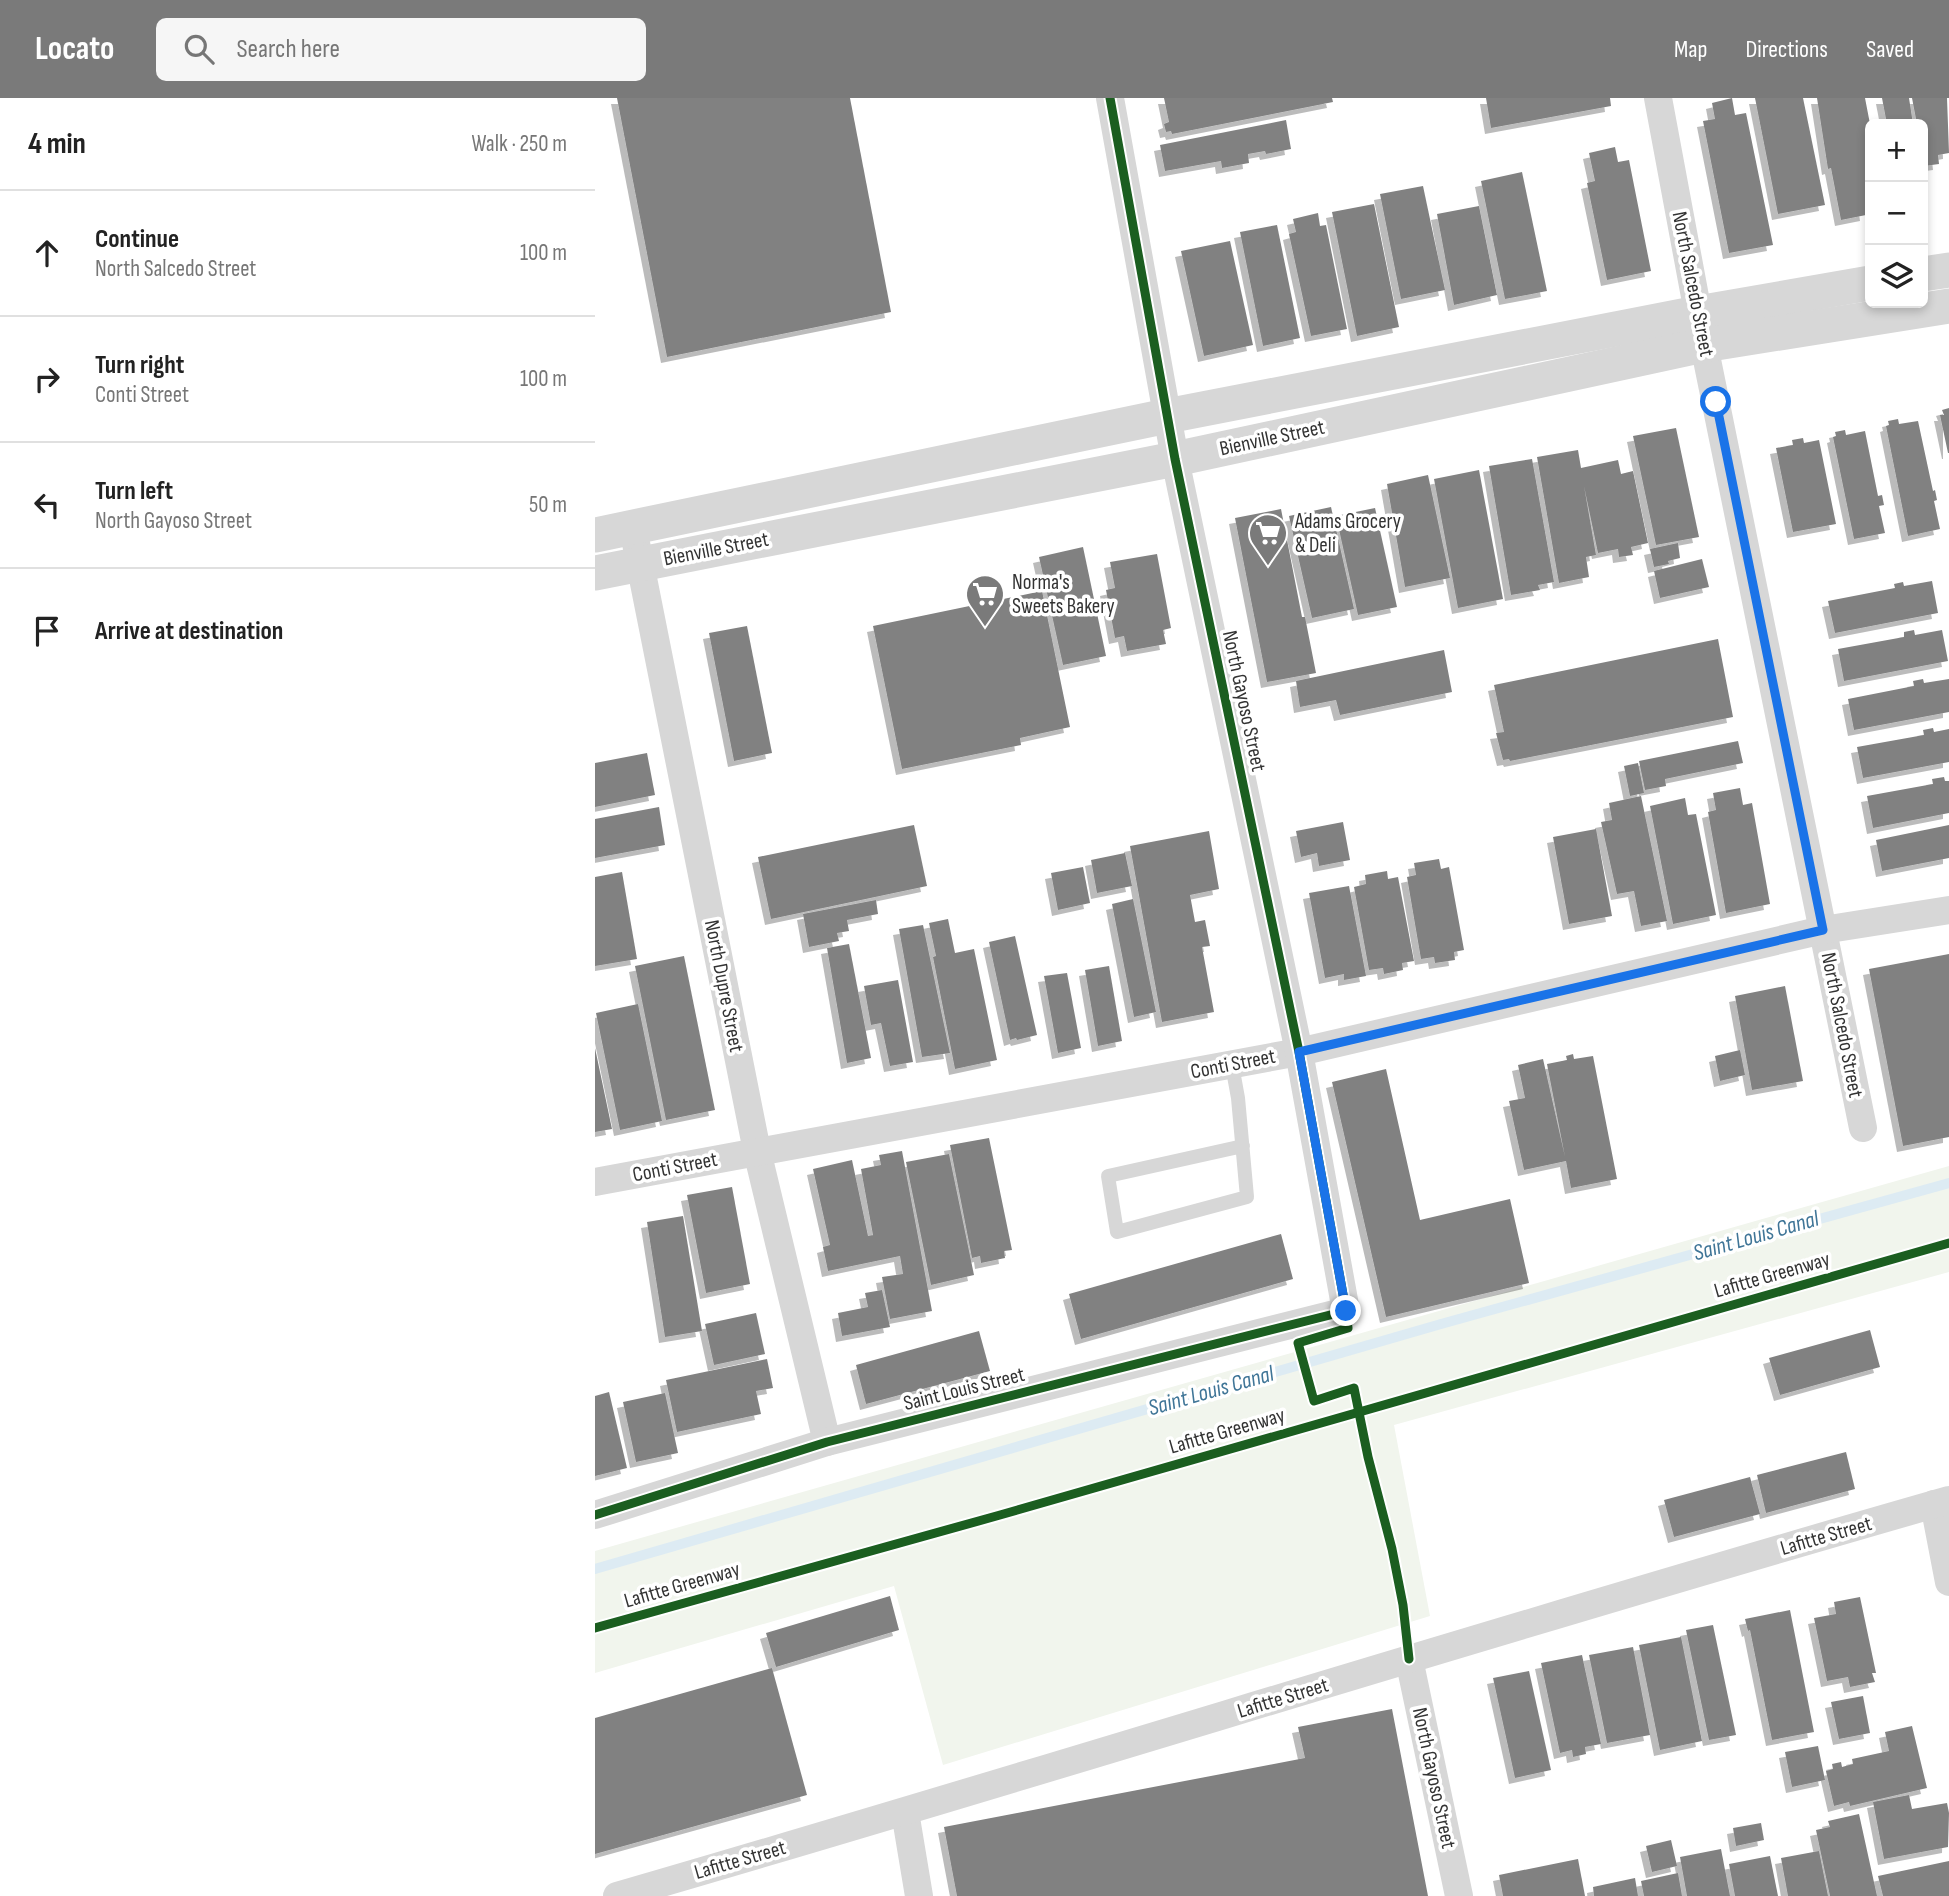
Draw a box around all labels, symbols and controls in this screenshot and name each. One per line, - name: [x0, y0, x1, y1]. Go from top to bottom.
- search box: [156, 18, 646, 81]
- text: Locato: [35, 29, 114, 69]
- icon: search: [180, 30, 218, 68]
- text: Search here: [236, 34, 340, 65]
- text: Map: [1674, 35, 1707, 64]
- text: Directions: [1745, 35, 1828, 64]
- text: Saved: [1866, 35, 1914, 64]
- map controls: [1865, 119, 1928, 308]
- button: +: [1865, 119, 1928, 182]
- text: 4 min: [28, 126, 86, 162]
- text: Walk · 250 m: [471, 130, 567, 158]
- button: −: [1865, 182, 1928, 245]
- street label: North Salcedo Street: [1667, 209, 1719, 359]
- text: Continue: [95, 224, 179, 255]
- icon: ahead: [28, 234, 66, 272]
- text: 100 m: [520, 239, 567, 267]
- button: layers: [1865, 245, 1928, 308]
- text: North Salcedo Street: [95, 255, 256, 283]
- text: Turn right: [95, 350, 184, 381]
- icon: right: [28, 360, 66, 398]
- text: 100 m: [520, 365, 567, 393]
- text: Conti Street: [95, 381, 189, 409]
- route start: [1700, 386, 1731, 417]
- street label: Bienville Street: [1217, 415, 1327, 461]
- text: Turn left: [95, 476, 173, 507]
- icon: left: [28, 486, 66, 524]
- text: 50 m: [529, 491, 567, 519]
- text: North Gayoso Street: [95, 507, 252, 535]
- place label: Adams Grocery & Deli: [1294, 509, 1401, 558]
- supermarket icon: Adams Grocery & Deli: [1247, 512, 1289, 567]
- street label: Bienville Street: [661, 527, 771, 571]
- place label: Norma's Sweets Bakery: [1012, 570, 1115, 619]
- supermarket icon: Norma's Sweets Bakery: [964, 573, 1006, 628]
- icon: arrive: [28, 612, 66, 650]
- text: Arrive at destination: [95, 616, 283, 647]
- street label: North Gayoso Street: [1217, 628, 1271, 774]
- street label: North Dupre Street: [699, 918, 749, 1054]
- street label: North Salcedo Street: [1816, 950, 1868, 1100]
- street label: Conti Street: [1188, 1044, 1278, 1084]
- street label: Conti Street: [630, 1147, 720, 1187]
- water label: Saint Louis Canal: [1690, 1205, 1823, 1267]
- street label: Lafitte Greenway: [1711, 1247, 1833, 1303]
- route end: [1330, 1295, 1361, 1326]
- water label: Saint Louis Canal: [1145, 1360, 1278, 1422]
- street label: Saint Louis Street: [901, 1362, 1027, 1416]
- street label: Lafitte Greenway: [1166, 1403, 1288, 1459]
- street label: Lafitte Street: [1777, 1511, 1875, 1561]
- street label: Lafitte Greenway: [621, 1557, 743, 1613]
- street label: Lafitte Street: [1235, 1672, 1331, 1724]
- street label: North Gayoso Street: [1407, 1705, 1461, 1851]
- street label: Lafitte Street: [691, 1835, 789, 1885]

